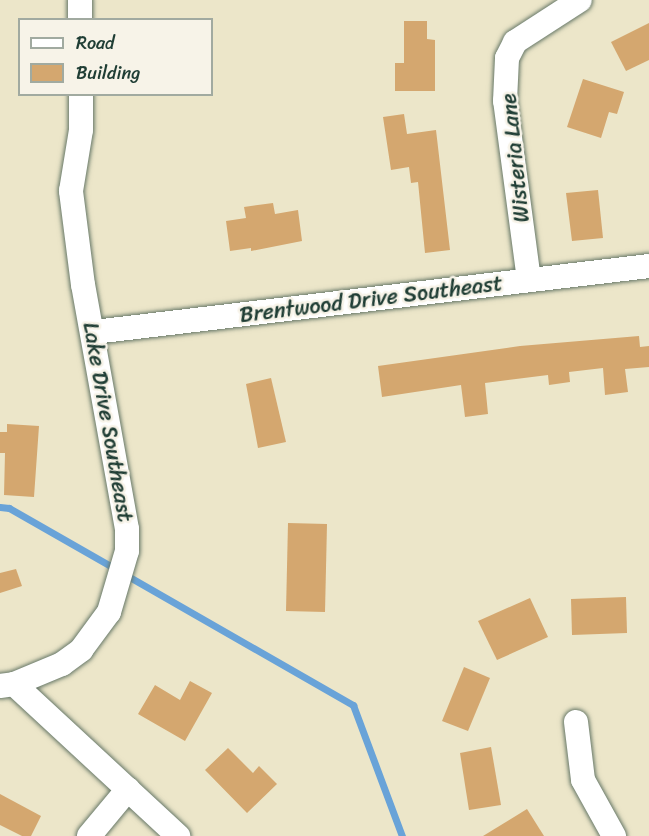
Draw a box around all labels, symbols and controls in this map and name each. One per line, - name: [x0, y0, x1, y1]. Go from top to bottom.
- legend: [18, 18, 213, 96]
- text: Road: [76, 27, 115, 59]
- text: Building: [76, 57, 140, 89]
- street label: Wisteria Lane: [495, 92, 535, 224]
- street label: Brentwood Drive Southeast: [239, 270, 503, 328]
- street label: Lake Drive Southeast: [77, 319, 139, 525]

